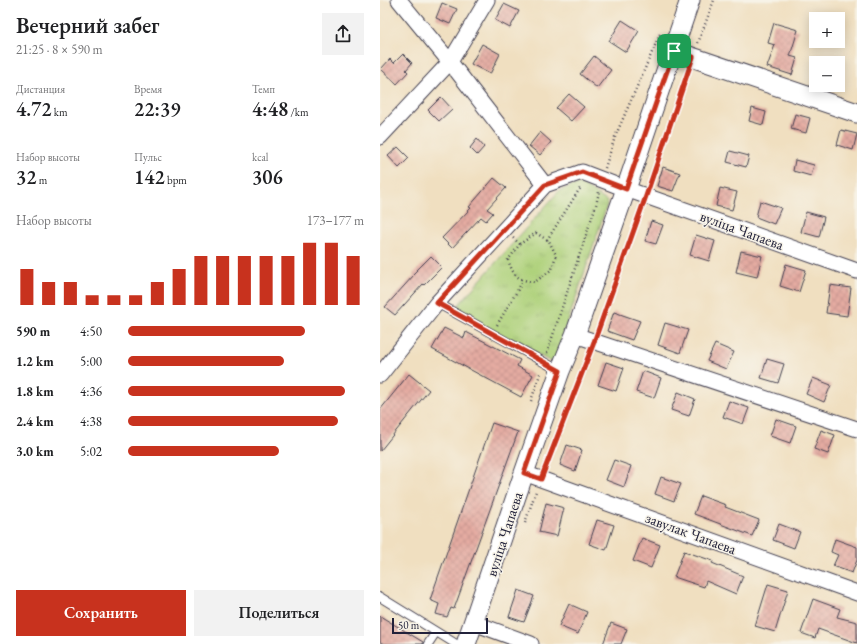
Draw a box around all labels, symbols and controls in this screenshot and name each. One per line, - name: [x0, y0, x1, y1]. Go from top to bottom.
- text: Вечерний забег: [16, 11, 160, 40]
- map controls: [809, 12, 845, 92]
- button: +: [809, 12, 845, 48]
- button: share: [322, 13, 364, 55]
- pin: [657, 34, 691, 68]
- icon: arrive: [663, 40, 685, 62]
- text: 21:25 · 8 × 590 m: [16, 41, 103, 58]
- button: −: [809, 56, 845, 92]
- text: Дистанция: [16, 82, 65, 96]
- text: Время: [134, 82, 162, 96]
- text: Темп: [252, 82, 275, 96]
- text: 4.72: [16, 96, 52, 122]
- text: 22:39: [134, 96, 180, 122]
- text: 4:48: [252, 96, 288, 122]
- text: km: [52, 105, 68, 119]
- text: /km: [288, 105, 309, 119]
- text: Набор высоты: [16, 150, 80, 164]
- text: Пульс: [134, 150, 162, 164]
- text: kcal: [252, 150, 269, 164]
- text: 32: [16, 164, 37, 190]
- text: 142: [134, 164, 165, 190]
- text: 306: [252, 164, 283, 190]
- text: m: [37, 173, 47, 187]
- text: bpm: [165, 173, 187, 187]
- street label: вуліца Чапаева: [697, 206, 787, 254]
- text: Набор высоты: [16, 212, 92, 229]
- text: 173–177 m: [307, 212, 364, 229]
- text: 590 m: [16, 323, 50, 340]
- text: 4:50: [80, 323, 102, 340]
- text: 1.2 km: [16, 353, 54, 370]
- text: 5:00: [80, 353, 102, 370]
- text: 1.8 km: [16, 383, 54, 400]
- text: 4:36: [80, 383, 102, 400]
- text: 2.4 km: [16, 413, 54, 430]
- text: 4:38: [80, 413, 102, 430]
- text: 3.0 km: [16, 443, 54, 460]
- text: 5:02: [80, 443, 102, 460]
- street label: вуліца Чапаева: [481, 489, 527, 579]
- street label: завулак Чапаева: [643, 508, 739, 558]
- button: Сохранить: [16, 590, 186, 636]
- button: Поделиться: [194, 590, 364, 636]
- scale bar: [392, 616, 488, 635]
- text: 50 m: [398, 618, 419, 632]

